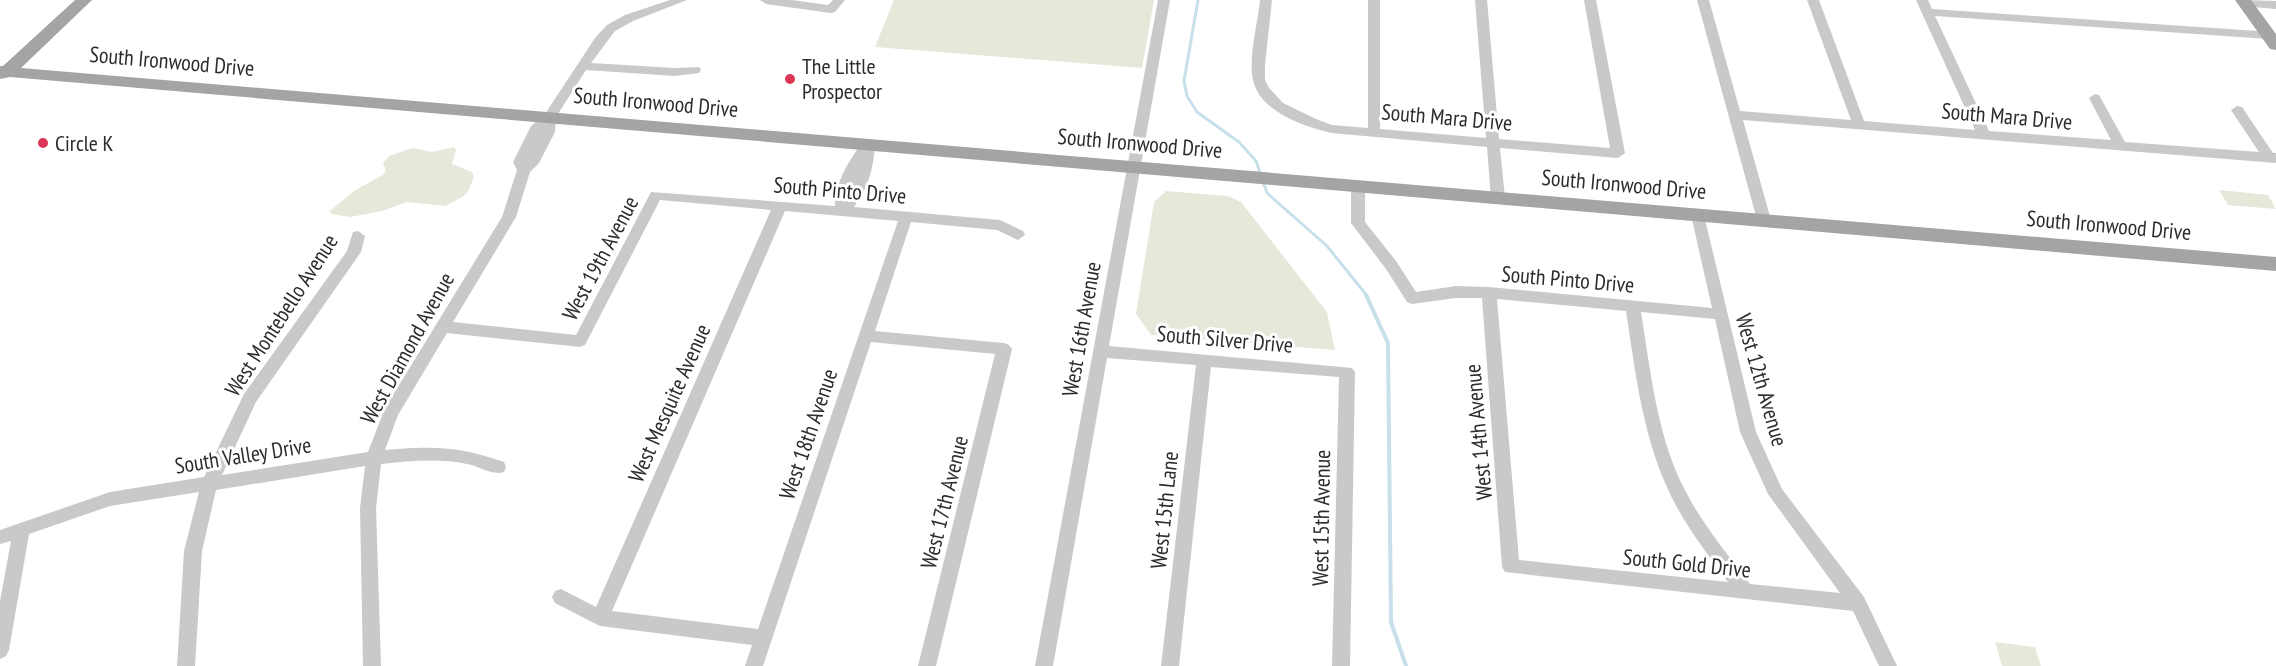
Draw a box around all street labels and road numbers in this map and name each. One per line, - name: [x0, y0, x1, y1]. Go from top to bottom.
- street label: South Ironwood Drive: [89, 40, 255, 82]
- street label: South Ironwood Drive: [573, 81, 739, 123]
- street label: South Mara Drive: [1940, 96, 2074, 136]
- street label: South Mara Drive: [1380, 97, 1514, 137]
- street label: South Ironwood Drive: [1057, 122, 1223, 164]
- street label: South Ironwood Drive: [1541, 163, 1707, 205]
- street label: South Pinto Drive: [772, 170, 908, 210]
- street label: West 19th Avenue: [556, 191, 644, 325]
- street label: South Ironwood Drive: [2026, 204, 2192, 246]
- street label: West Montebello Avenue: [218, 229, 344, 401]
- street label: West 16th Avenue: [1055, 259, 1107, 399]
- street label: South Pinto Drive: [1500, 259, 1636, 299]
- street label: West Diamond Avenue: [354, 267, 460, 429]
- street label: West 12th Avenue: [1730, 311, 1794, 449]
- street label: South Silver Drive: [1156, 319, 1294, 359]
- street label: West Mesquite Avenue: [622, 320, 716, 486]
- street label: West 14th Avenue: [1458, 363, 1498, 501]
- street label: West 18th Avenue: [773, 365, 843, 503]
- street label: South Valley Drive: [173, 430, 313, 480]
- street label: West 17th Avenue: [914, 432, 974, 572]
- street label: West 15th Lane: [1144, 450, 1184, 570]
- street label: West 15th Avenue: [1306, 450, 1336, 586]
- street label: South Gold Drive: [1622, 542, 1752, 584]

